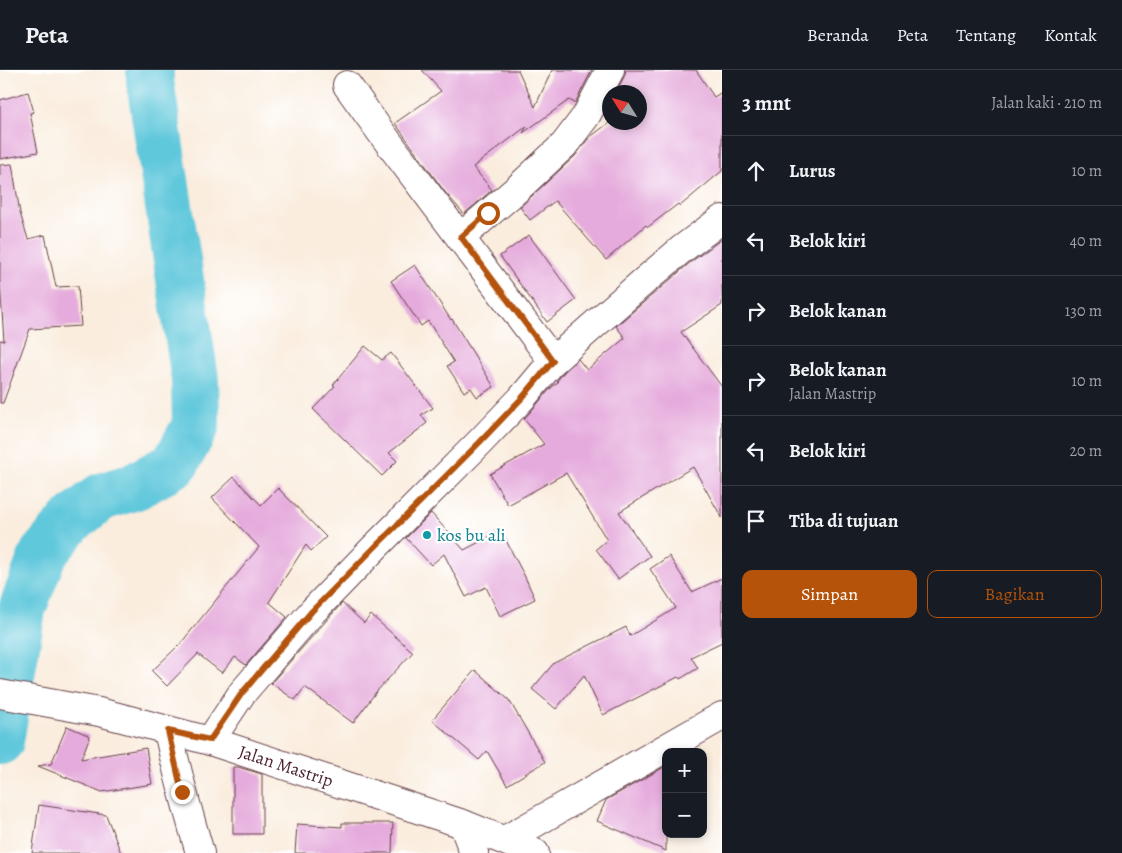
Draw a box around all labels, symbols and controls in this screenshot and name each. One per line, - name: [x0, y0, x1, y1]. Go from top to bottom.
- text: Peta: [25, 19, 69, 51]
- text: Beranda: [807, 23, 869, 47]
- text: Peta: [897, 23, 928, 47]
- text: Tentang: [956, 23, 1016, 47]
- text: Kontak: [1044, 23, 1097, 47]
- north arrow: [602, 85, 647, 130]
- text: 3 mnt: [742, 89, 791, 117]
- text: Jalan kaki · 210 m: [991, 92, 1102, 114]
- icon: ahead: [742, 157, 770, 185]
- text: Lurus: [789, 158, 835, 184]
- text: 10 m: [1072, 160, 1102, 182]
- route start: [477, 202, 500, 225]
- icon: left: [742, 227, 770, 255]
- text: Belok kiri: [789, 228, 866, 254]
- text: 40 m: [1070, 230, 1102, 252]
- icon: right: [742, 297, 770, 325]
- text: Belok kanan: [789, 298, 887, 324]
- text: 130 m: [1065, 300, 1102, 322]
- text: Belok kanan: [789, 357, 887, 383]
- icon: right: [742, 367, 770, 395]
- text: 10 m: [1072, 370, 1102, 392]
- text: Jalan Mastrip: [789, 383, 876, 405]
- icon: left: [742, 437, 770, 465]
- text: Belok kiri: [789, 438, 866, 464]
- text: 20 m: [1069, 440, 1102, 462]
- icon: arrive: [742, 507, 770, 535]
- text: Tiba di tujuan: [789, 508, 898, 534]
- place label: kos bu ali: [437, 523, 506, 547]
- marker: kos bu ali: [421, 529, 433, 541]
- button: Simpan: [742, 570, 917, 618]
- button: Bagikan: [927, 570, 1102, 618]
- street label: Jalan Mastrip: [236, 739, 336, 793]
- map controls: [662, 748, 707, 838]
- button: +: [662, 748, 707, 793]
- route end: [171, 781, 194, 804]
- button: −: [662, 793, 707, 838]

